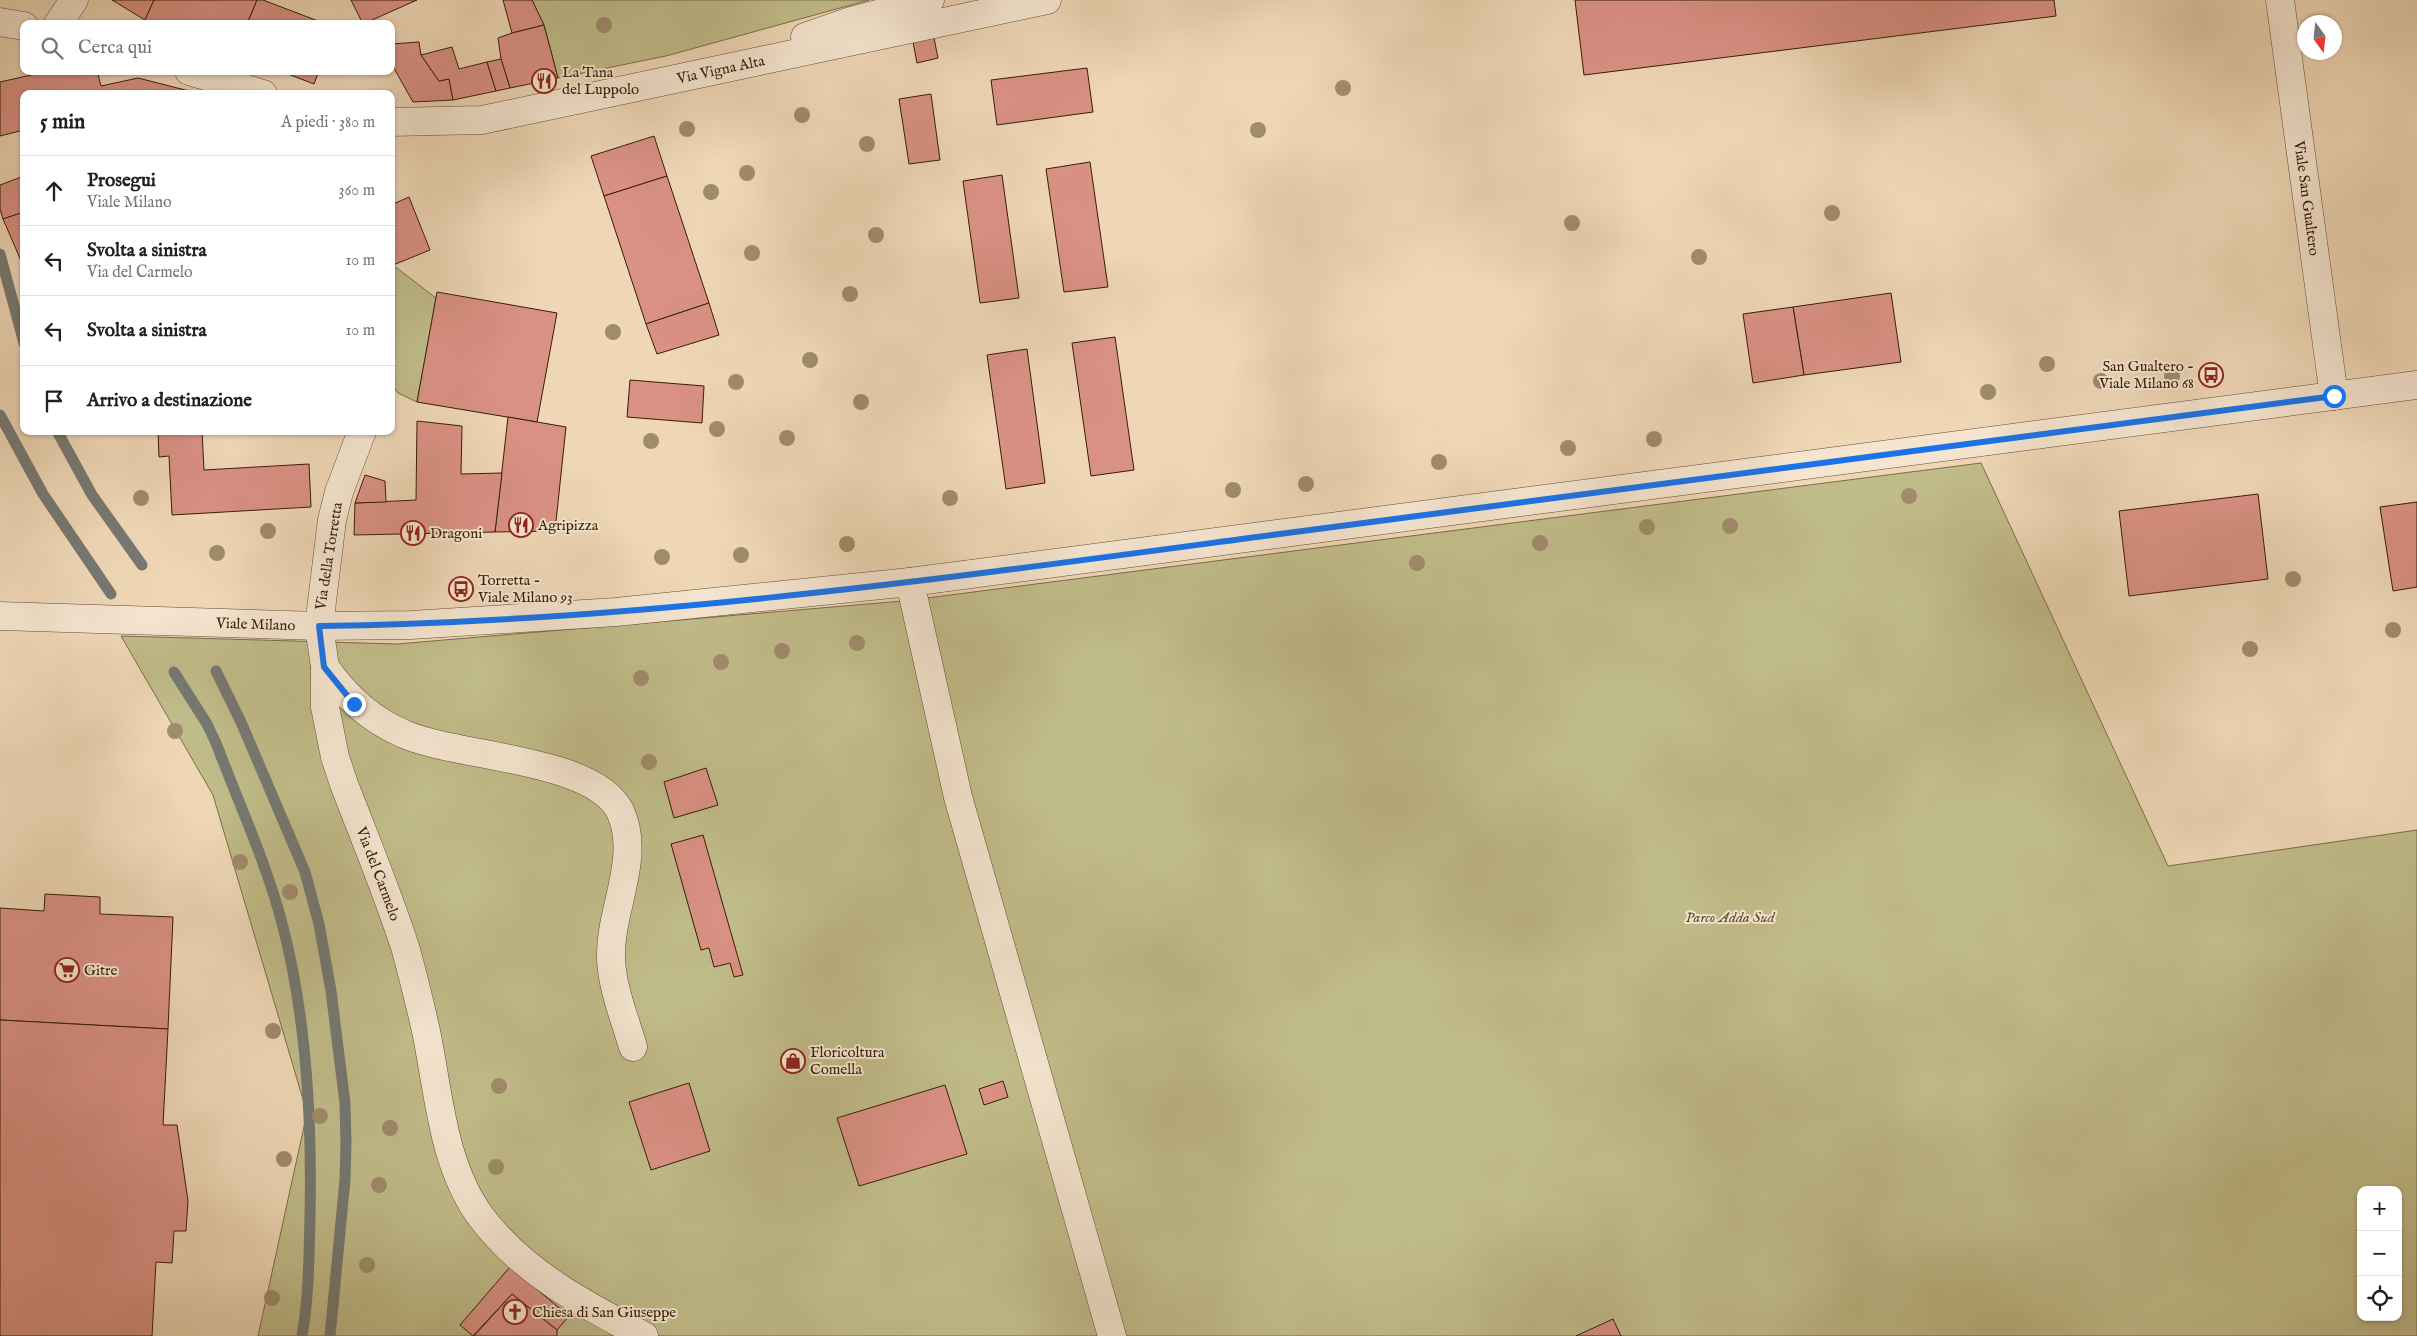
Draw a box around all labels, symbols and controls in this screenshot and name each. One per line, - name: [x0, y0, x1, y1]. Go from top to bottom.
- north arrow: [2297, 15, 2342, 60]
- search box: [20, 20, 395, 75]
- icon: search: [38, 34, 66, 62]
- text: Cerca qui: [78, 36, 152, 60]
- street label: Via Vigna Alta: [674, 51, 767, 88]
- place label: La Tana del Luppolo: [562, 63, 639, 99]
- restaurant icon: La Tana del Luppolo: [531, 68, 557, 94]
- text: 5 min: [40, 109, 85, 136]
- text: A piedi · 380 m: [281, 113, 375, 133]
- street label: Viale San Gualtero: [2290, 138, 2324, 257]
- text: Prosegui: [87, 169, 156, 193]
- icon: ahead: [40, 177, 68, 205]
- text: 360 m: [339, 181, 375, 201]
- text: Viale Milano: [87, 193, 172, 213]
- text: Svolta a sinistra: [87, 239, 207, 263]
- icon: left: [40, 247, 68, 275]
- text: 10 m: [345, 251, 375, 271]
- text: Via del Carmelo: [87, 263, 193, 283]
- icon: left: [40, 317, 68, 345]
- text: Svolta a sinistra: [87, 319, 207, 343]
- text: 10 m: [345, 321, 375, 341]
- place label: San Gualtero - Viale Milano 68: [2098, 357, 2194, 393]
- bus stop icon: San Gualtero - Viale Milano 68: [2198, 362, 2224, 388]
- route start: [2323, 385, 2346, 408]
- icon: arrive: [40, 387, 68, 415]
- text: Arrivo a destinazione: [87, 389, 252, 413]
- street label: Via della Torretta: [311, 500, 347, 612]
- restaurant icon: Agripizza: [508, 512, 534, 538]
- place label: Agripizza: [537, 516, 599, 535]
- restaurant icon: Dragoni: [400, 520, 426, 546]
- place label: Dragoni: [430, 524, 482, 543]
- place label: Torretta - Viale Milano 93: [477, 571, 573, 607]
- bus stop icon: Torretta - Viale Milano 93: [448, 576, 474, 602]
- street label: Viale Milano: [215, 613, 296, 635]
- route end: [343, 693, 366, 716]
- street label: Via del Carmelo: [352, 823, 405, 923]
- park label: Parco Adda Sud: [1685, 908, 1775, 927]
- supermarket icon: Gitre: [54, 957, 80, 983]
- place label: Gitre: [84, 961, 118, 980]
- place label: Floricoltura Comella: [810, 1043, 885, 1079]
- shop icon: Floricoltura Comella: [780, 1048, 806, 1074]
- map controls: [2357, 1186, 2402, 1321]
- button: +: [2357, 1186, 2402, 1231]
- button: −: [2357, 1231, 2402, 1276]
- button: locate: [2357, 1276, 2402, 1321]
- church icon: Chiesa di San Giuseppe: [502, 1299, 528, 1325]
- place label: Chiesa di San Giuseppe: [532, 1303, 676, 1322]

